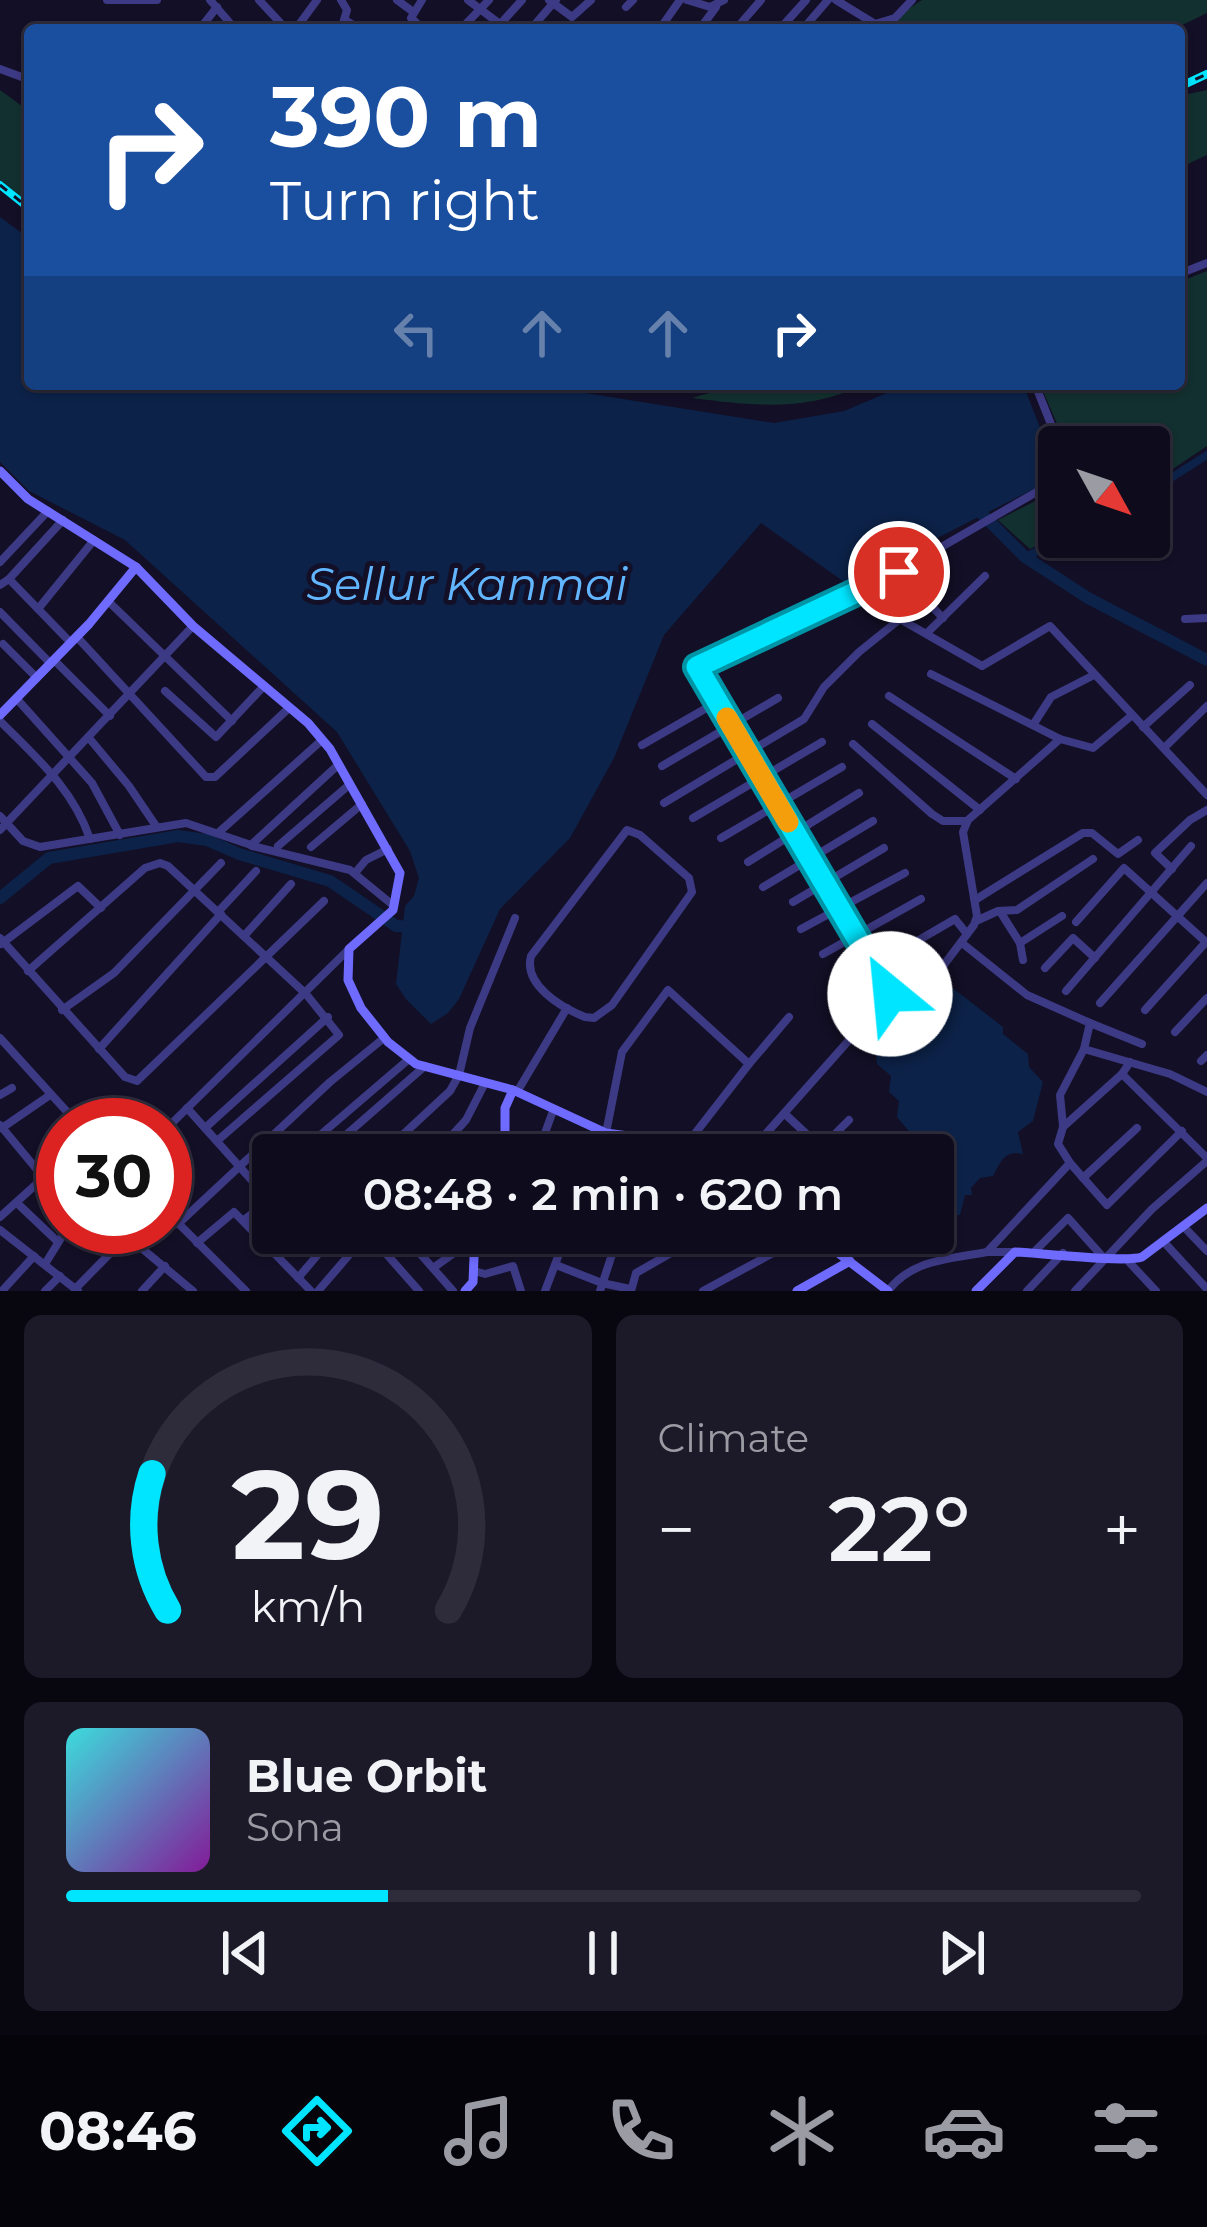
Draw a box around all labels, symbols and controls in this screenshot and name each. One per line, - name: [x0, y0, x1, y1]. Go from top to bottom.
- text: 390 m: [270, 66, 542, 168]
- icon: right: [72, 72, 228, 228]
- text: Turn right: [270, 168, 540, 234]
- icon: left: [383, 300, 449, 366]
- icon: ahead: [509, 300, 575, 366]
- icon: ahead: [635, 300, 701, 366]
- icon: right: [761, 300, 827, 366]
- north arrow: [1038, 426, 1170, 558]
- map controls: [1038, 426, 1170, 558]
- pin: [848, 521, 950, 623]
- icon: arrive: [866, 539, 932, 605]
- water label: Sellur Kanmai: [306, 556, 629, 611]
- position arrow: [827, 931, 953, 1057]
- speed limit sign: 30: [36, 1098, 192, 1254]
- text: 08:48 · 2 min · 620 m: [363, 1166, 843, 1221]
- text: Climate: [658, 1414, 809, 1462]
- text: 29: [231, 1438, 384, 1590]
- text: 22°: [828, 1474, 970, 1584]
- text: −: [658, 1489, 695, 1570]
- text: +: [1103, 1489, 1141, 1570]
- text: km/h: [251, 1579, 365, 1632]
- text: Blue Orbit: [246, 1748, 487, 1803]
- text: Sona: [246, 1803, 344, 1851]
- icon: previous: [212, 1920, 278, 1986]
- icon: pause: [570, 1920, 636, 1986]
- icon: next: [929, 1920, 995, 1986]
- icon: directions: [275, 2089, 359, 2173]
- icon: music: [437, 2089, 521, 2173]
- icon: phone: [599, 2089, 683, 2173]
- icon: climate: [760, 2089, 844, 2173]
- icon: car: [922, 2089, 1006, 2173]
- icon: filters: [1084, 2089, 1168, 2173]
- text: 08:46: [39, 2098, 197, 2164]

